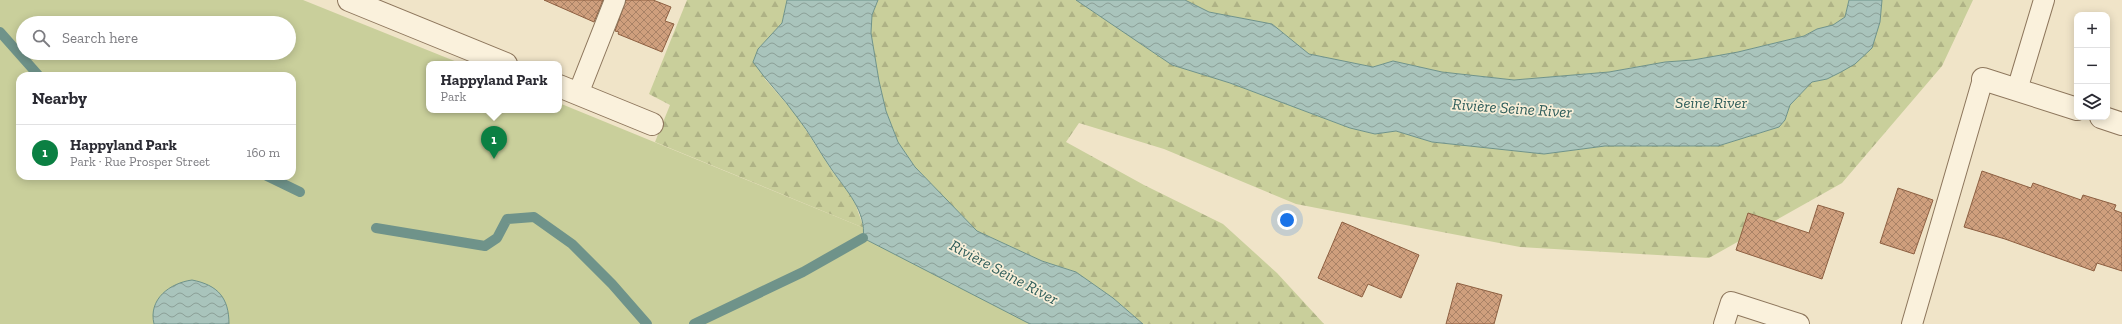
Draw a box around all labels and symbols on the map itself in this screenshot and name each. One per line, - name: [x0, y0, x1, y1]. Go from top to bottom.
- water label: Seine River: [1675, 93, 1747, 112]
- water label: Rivière Seine River: [1452, 94, 1573, 122]
- pin: 1: [481, 126, 507, 159]
- your location: [1277, 210, 1297, 230]
- water label: Rivière Seine River: [947, 235, 1062, 309]

